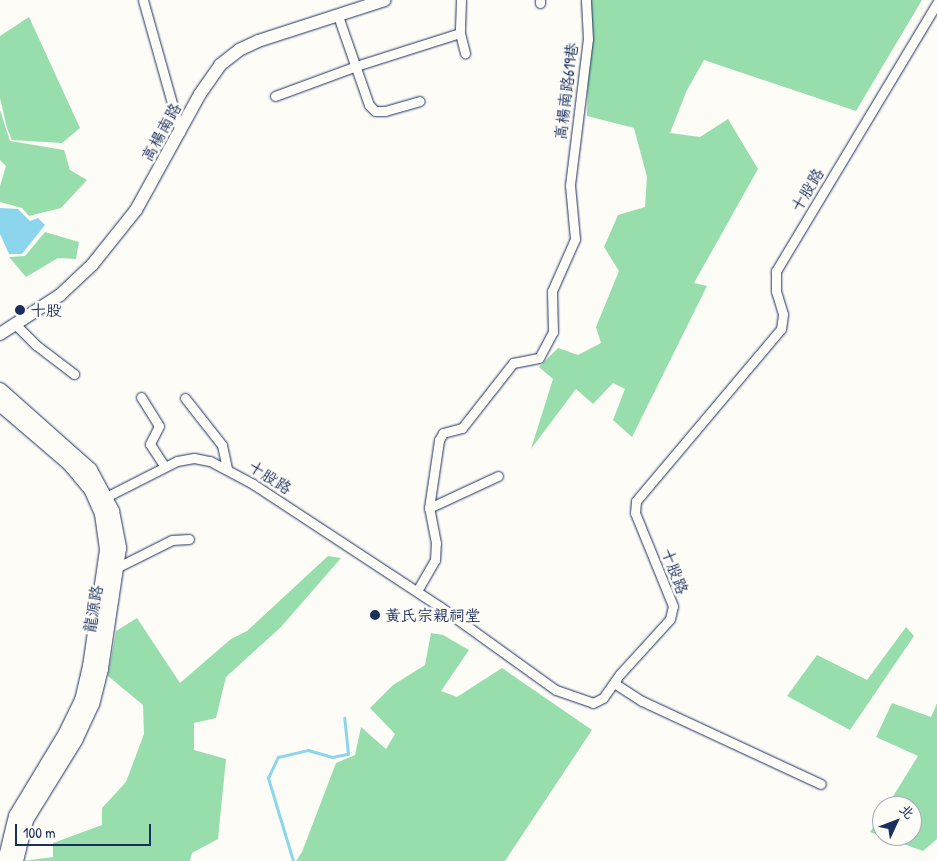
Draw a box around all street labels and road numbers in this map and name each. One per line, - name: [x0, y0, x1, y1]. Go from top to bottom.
- street label: 高楊南路619巷: [550, 41, 582, 141]
- street label: 高楊南路: [137, 99, 185, 165]
- street label: 十股路: [786, 164, 828, 216]
- street label: 十股路: [245, 456, 295, 498]
- street label: 十股路: [657, 545, 693, 597]
- street label: 龍源路: [80, 584, 106, 634]

